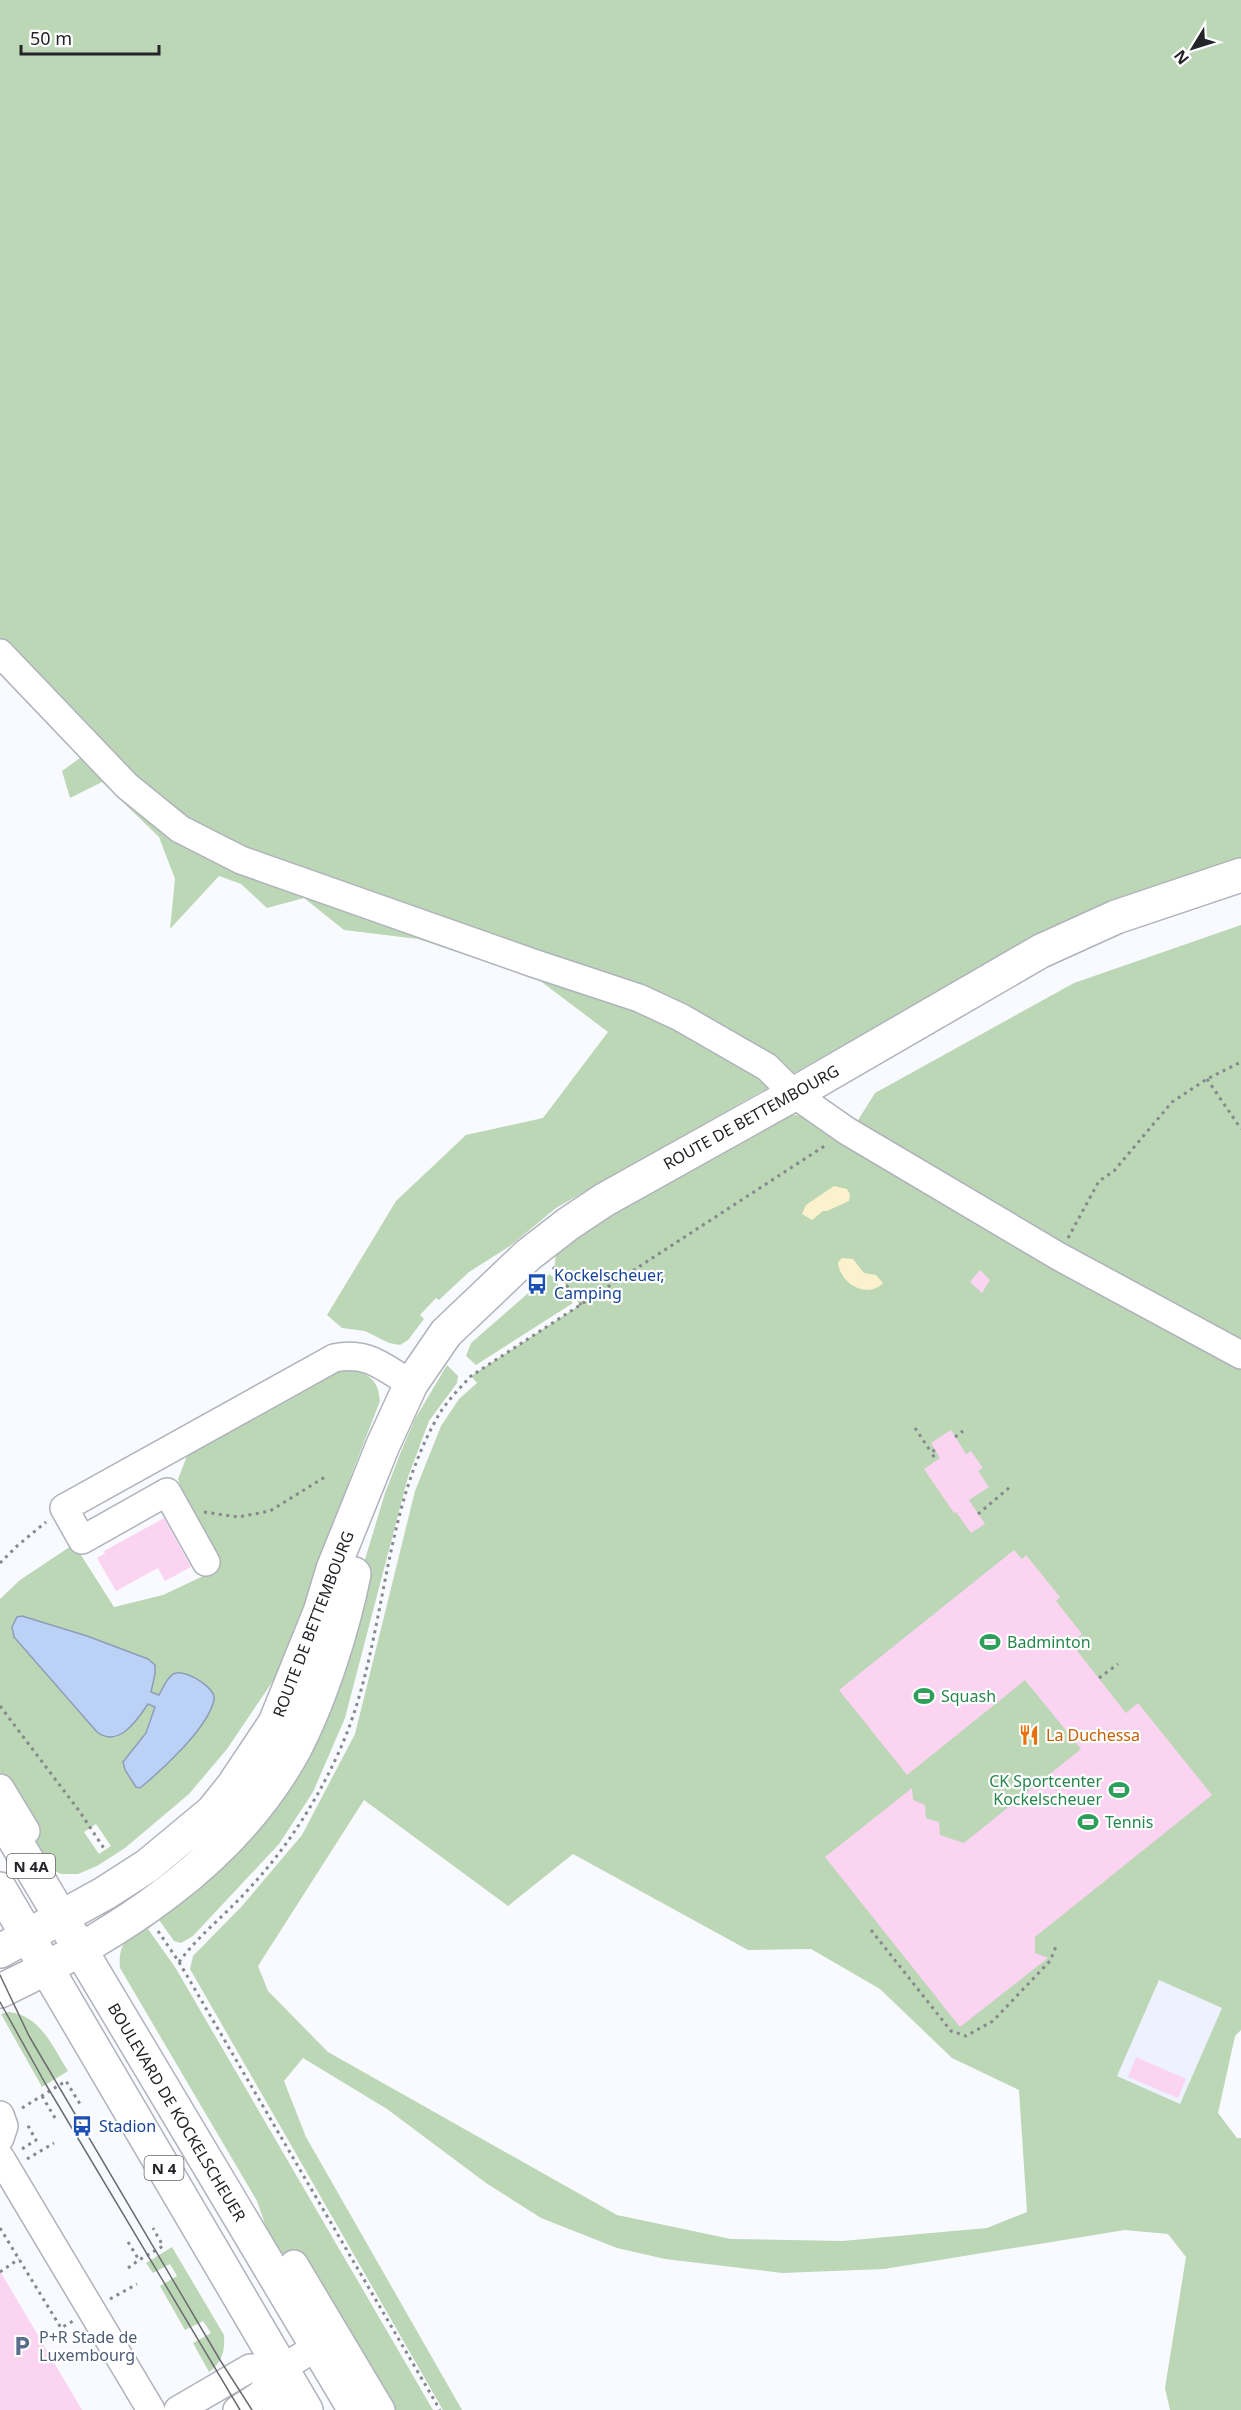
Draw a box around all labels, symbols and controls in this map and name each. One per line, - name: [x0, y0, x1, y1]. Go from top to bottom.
- scale bar: [21, 18, 159, 56]
- north arrow: [1163, 18, 1223, 78]
- text: 50 m: [30, 26, 72, 50]
- text: N: [1169, 45, 1194, 69]
- street label: ROUTE DE BETTEMBOURG: [659, 1059, 843, 1175]
- place label: Kockelscheuer, Camping: [554, 1264, 664, 1304]
- bus stop icon: Kockelscheuer, Camping: [525, 1272, 549, 1296]
- street label: ROUTE DE BETTEMBOURG: [267, 1528, 359, 1720]
- sports icon: Badminton: [978, 1630, 1002, 1654]
- place label: Badminton: [1007, 1631, 1091, 1653]
- sports icon: Squash: [912, 1684, 936, 1708]
- place label: Squash: [941, 1685, 996, 1707]
- restaurant icon: La Duchessa: [1017, 1723, 1041, 1747]
- place label: La Duchessa: [1046, 1724, 1140, 1746]
- place label: CK Sportcenter Kockelscheuer: [989, 1770, 1102, 1810]
- sports icon: CK Sportcenter Kockelscheuer: [1107, 1778, 1131, 1802]
- sports icon: Tennis: [1076, 1810, 1100, 1834]
- place label: Tennis: [1105, 1811, 1153, 1833]
- road number: N 4A: [7, 1854, 55, 1878]
- street label: BOULEVARD DE KOCKELSCHEUER: [103, 1999, 251, 2225]
- bus stop icon: Stadion: [70, 2114, 94, 2138]
- place label: Stadion: [99, 2115, 156, 2137]
- road number: N 4: [144, 2156, 184, 2180]
- place label: P+R Stade de Luxembourg: [39, 2326, 137, 2366]
- parking icon: P+R Stade de Luxembourg: [10, 2334, 34, 2358]

